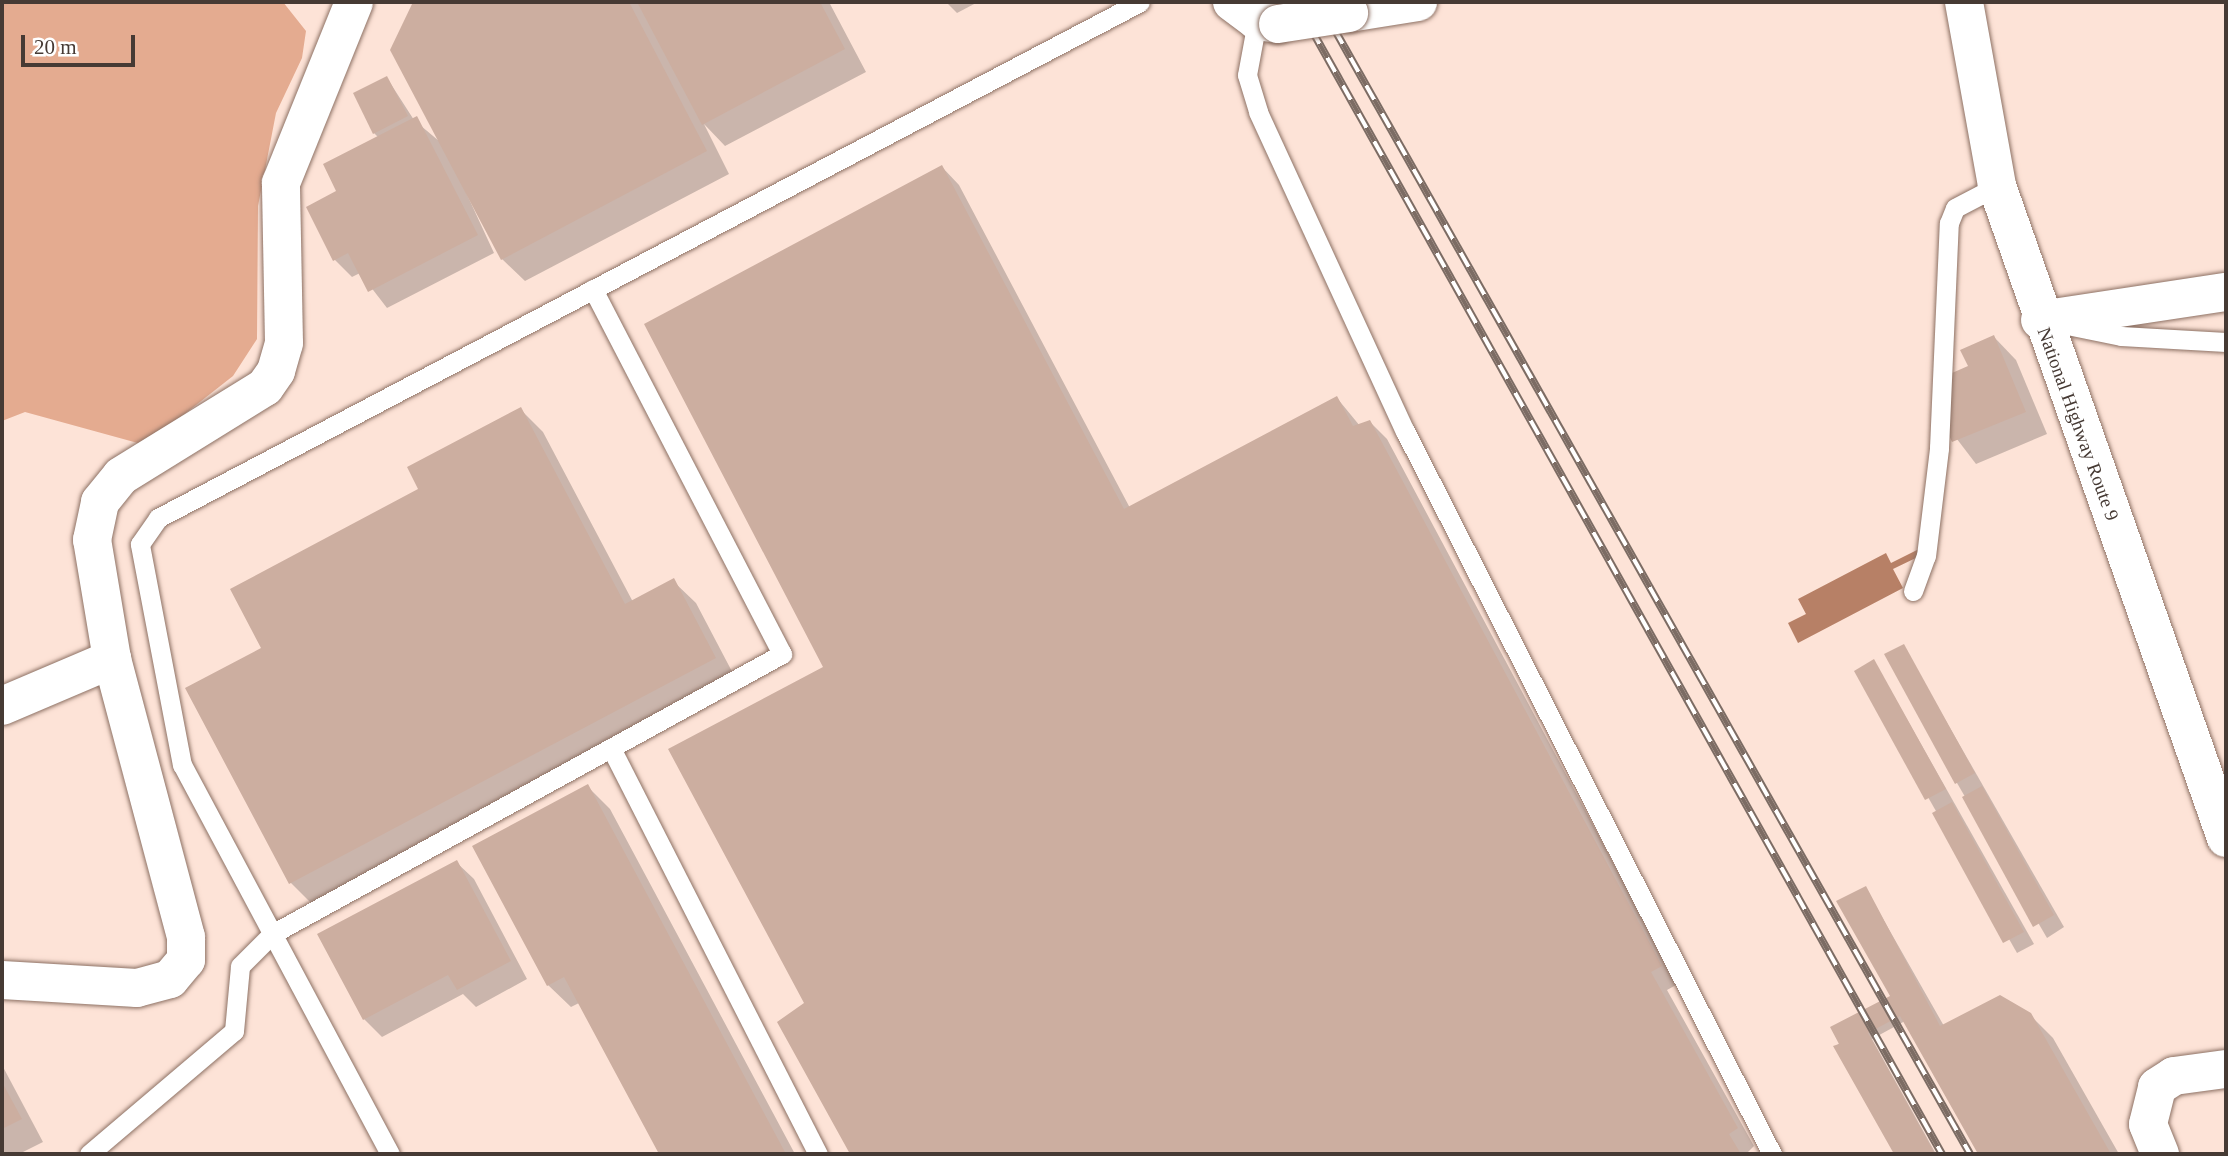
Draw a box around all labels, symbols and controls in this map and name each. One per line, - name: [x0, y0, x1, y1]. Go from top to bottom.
- scale bar: [24, 21, 138, 65]
- text: 20 m: [34, 35, 77, 59]
- street label: National Highway Route 9: [2028, 313, 2128, 535]

